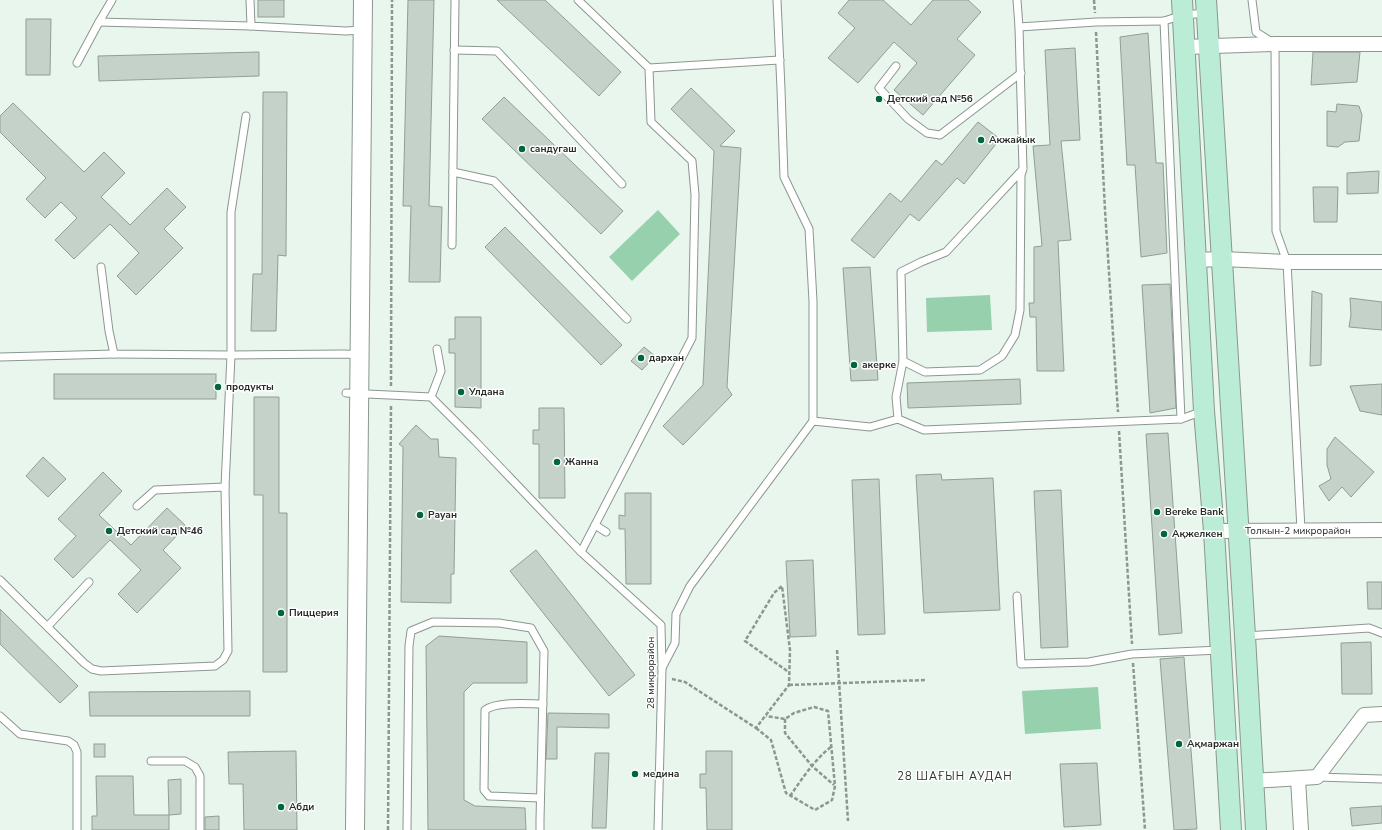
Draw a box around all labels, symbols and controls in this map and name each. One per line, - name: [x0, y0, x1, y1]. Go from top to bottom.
- place label: Детский сад №56: [887, 92, 973, 106]
- marker: Детский сад №56: [874, 94, 884, 104]
- place label: Акжайык: [989, 133, 1036, 147]
- marker: Акжайык: [976, 135, 986, 145]
- place label: сандугаш: [530, 142, 577, 156]
- marker: сандугаш: [517, 144, 527, 154]
- place label: дархан: [649, 351, 684, 365]
- marker: дархан: [636, 353, 646, 363]
- place label: акерке: [862, 358, 896, 372]
- marker: акерке: [849, 360, 859, 370]
- place label: продукты: [226, 380, 274, 394]
- marker: продукты: [213, 382, 223, 392]
- place label: Улдана: [468, 385, 504, 399]
- marker: Улдана: [456, 387, 466, 397]
- place label: Жанна: [565, 455, 599, 469]
- marker: Жанна: [552, 457, 562, 467]
- place label: Bereke Bank: [1165, 505, 1224, 519]
- marker: Bereke Bank: [1152, 507, 1162, 517]
- place label: Рауан: [428, 508, 457, 522]
- marker: Рауан: [415, 510, 425, 520]
- place label: Детский сад №46: [117, 524, 203, 538]
- street label: Толкын-2 микрорайон: [1245, 524, 1351, 538]
- marker: Детский сад №46: [104, 526, 114, 536]
- place label: Ақжелкен: [1172, 527, 1223, 541]
- marker: Ақжелкен: [1159, 529, 1169, 539]
- place label: Пиццерия: [289, 606, 339, 620]
- marker: Пиццерия: [276, 608, 286, 618]
- street label: 28 микрорайон: [644, 637, 658, 709]
- place label: Ақмаржан: [1187, 737, 1239, 751]
- marker: Ақмаржан: [1174, 739, 1184, 749]
- place label: медина: [643, 767, 679, 781]
- marker: медина: [630, 769, 640, 779]
- district label: 28 ШАҒЫН АУДАН: [897, 769, 1013, 784]
- place label: Абди: [289, 800, 314, 814]
- marker: Абди: [276, 802, 286, 812]

